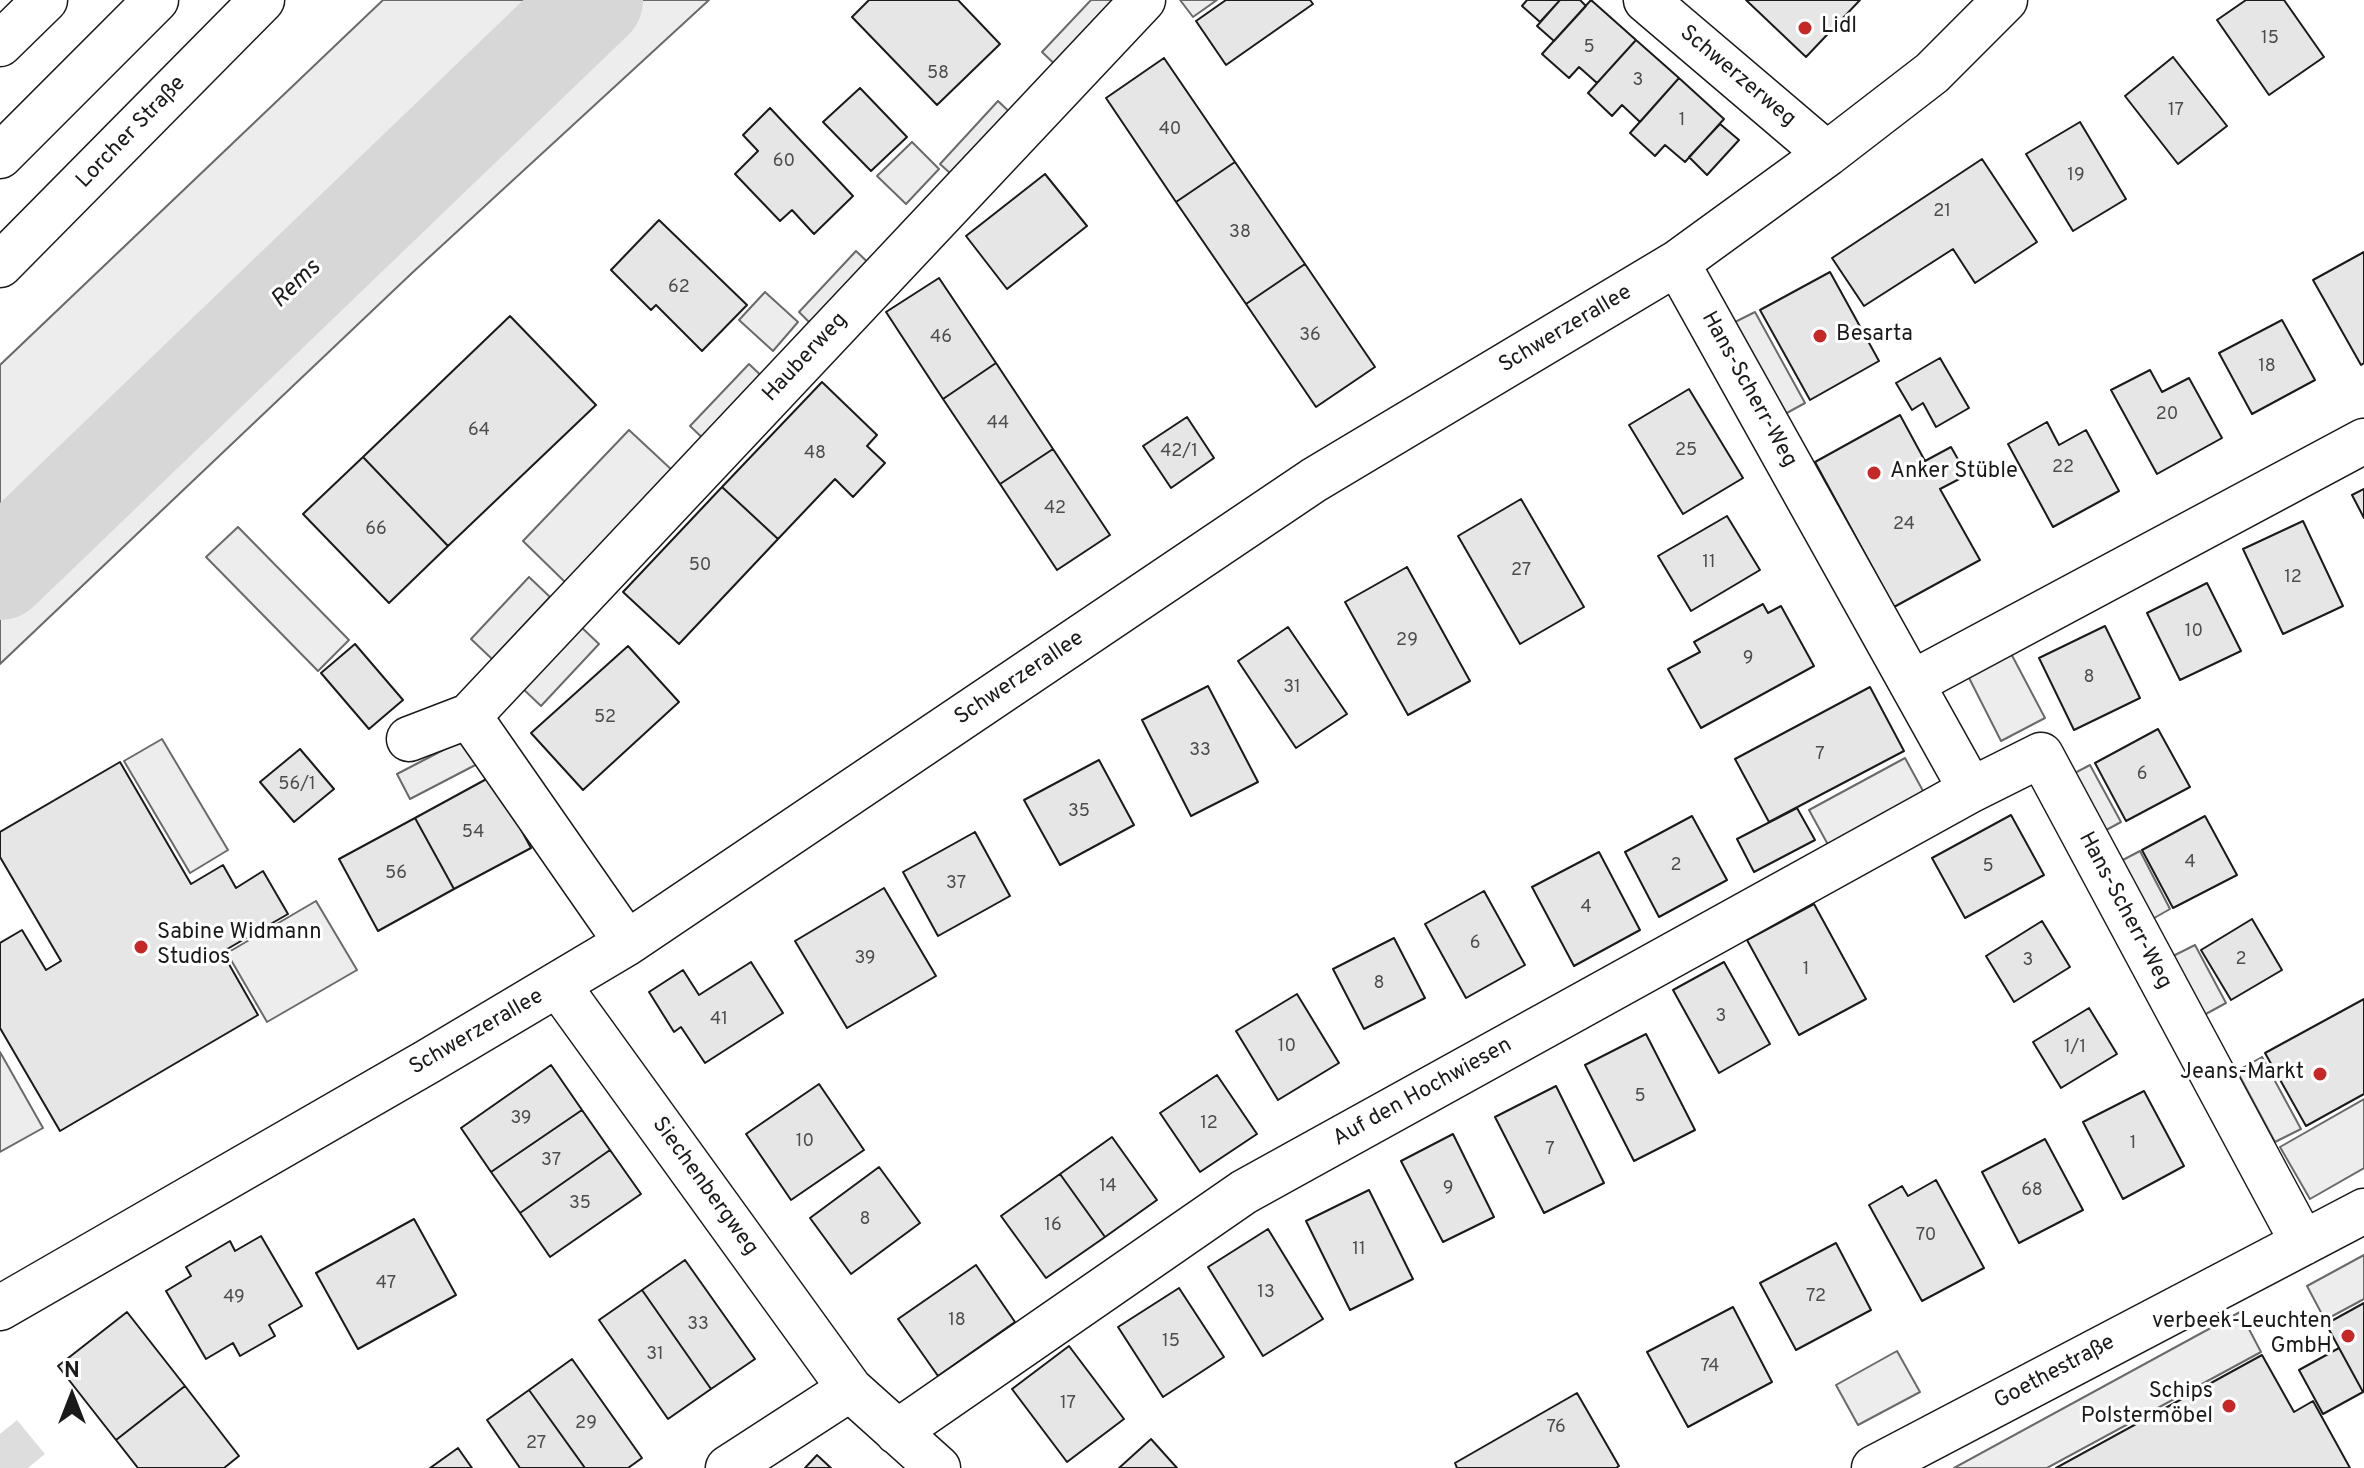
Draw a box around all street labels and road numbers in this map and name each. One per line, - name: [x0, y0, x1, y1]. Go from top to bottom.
- street label: Schwerzerweg: [1674, 21, 1800, 133]
- street label: Lorcher Straße: [72, 71, 192, 195]
- street label: Schwerzerallee: [1495, 280, 1637, 380]
- street label: Hans-Scherr-Weg: [1694, 307, 1802, 473]
- street label: Hauberweg: [758, 308, 854, 408]
- street label: Schwerzerallee: [950, 626, 1090, 732]
- street label: Hans-Scherr-Weg: [2071, 828, 2177, 994]
- street label: Schwerzerallee: [405, 984, 549, 1082]
- street label: Auf den Hochwiesen: [1329, 1033, 1517, 1153]
- street label: Siechenbergweg: [645, 1113, 763, 1261]
- street label: Goethestraße: [1990, 1330, 2120, 1416]

